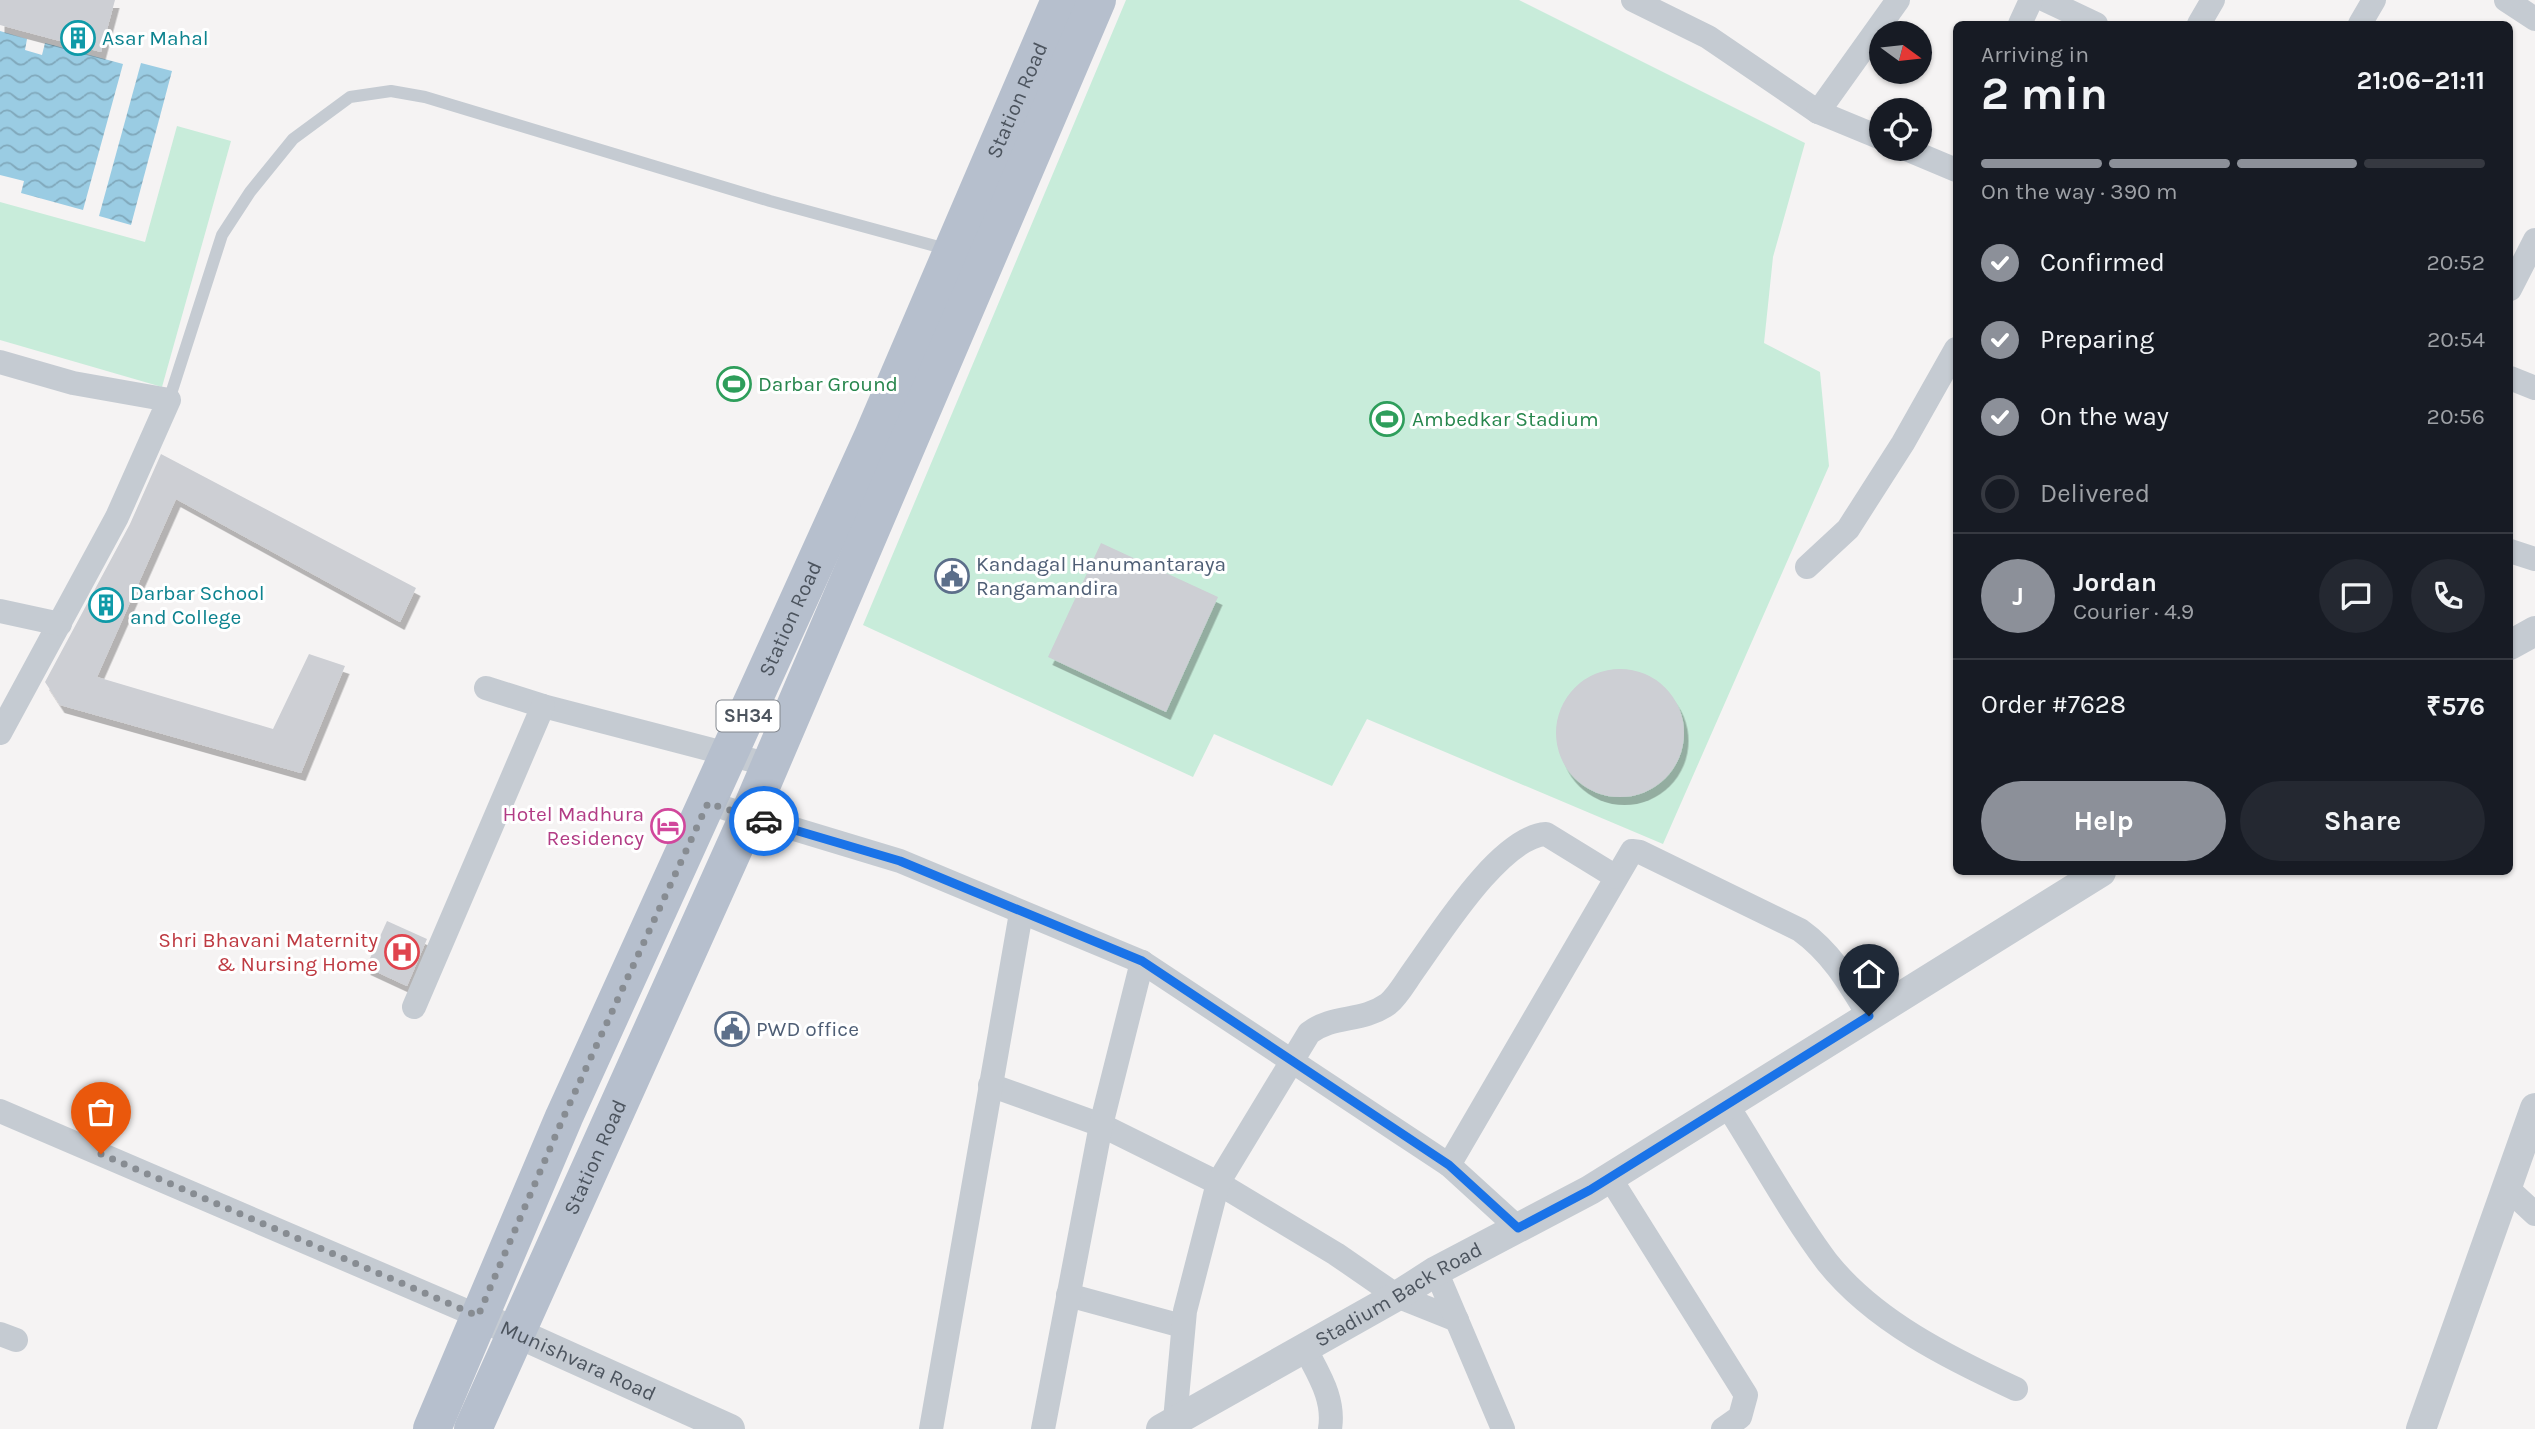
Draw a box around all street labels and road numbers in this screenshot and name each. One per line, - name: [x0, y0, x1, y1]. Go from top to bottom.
- street label: Station Road: [982, 39, 1052, 162]
- street label: Station Road: [754, 557, 827, 680]
- road number: SH34: [716, 701, 780, 732]
- street label: Station Road: [559, 1096, 631, 1219]
- street label: Stadium Back Road: [1311, 1237, 1486, 1352]
- street label: Munishvara Road: [497, 1315, 660, 1406]

